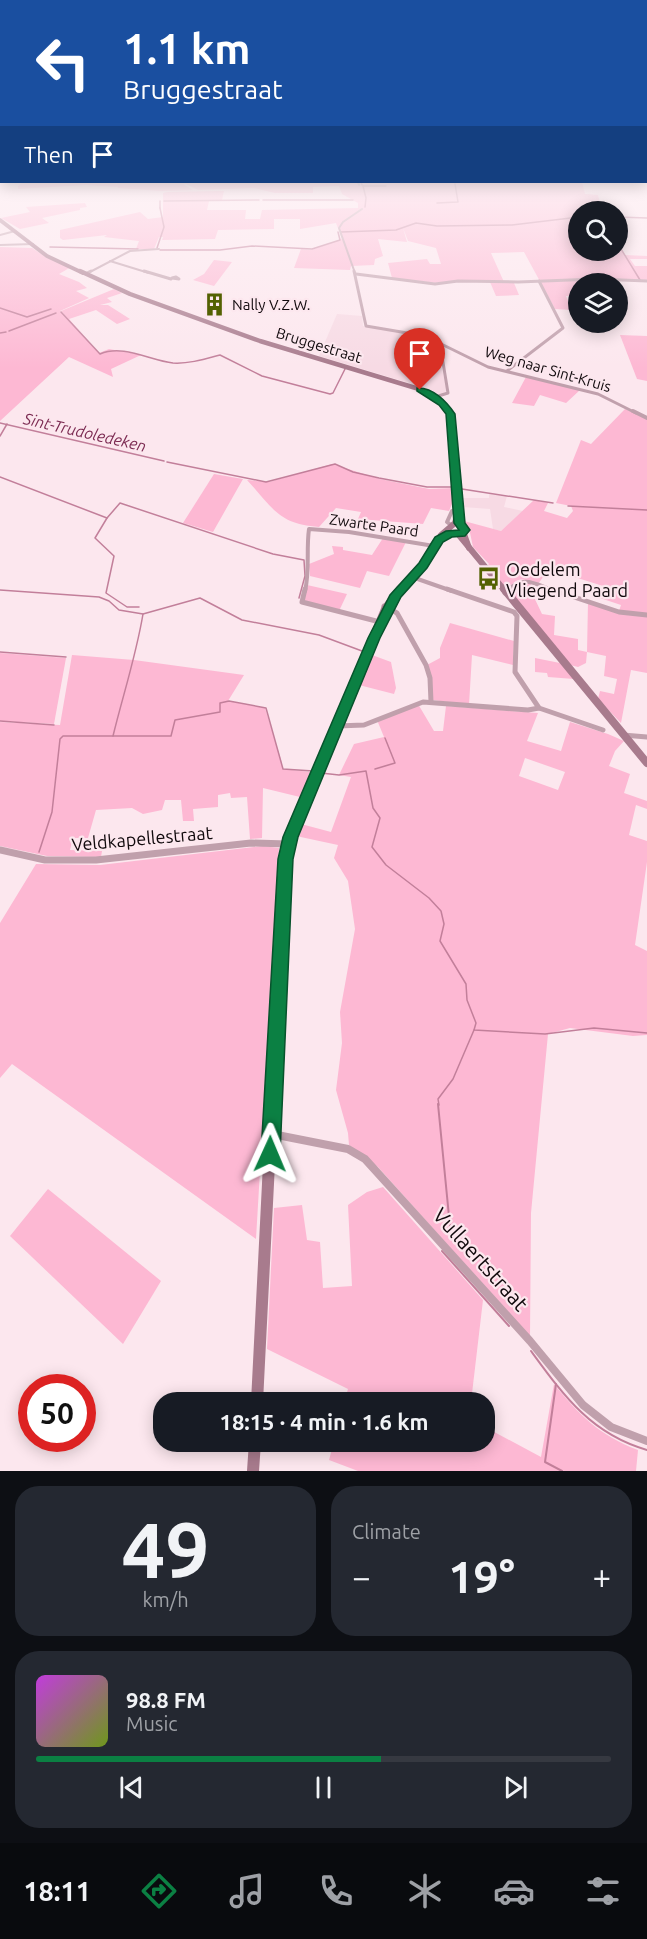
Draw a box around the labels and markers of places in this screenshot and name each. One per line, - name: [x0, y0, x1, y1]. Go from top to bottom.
- building icon: Nally V.Z.W.: [201, 291, 227, 317]
- place label: Nally V.Z.W.: [232, 296, 311, 313]
- pin: [394, 328, 445, 390]
- place label: Oedelem Vliegend Paard: [506, 559, 628, 600]
- bus stop icon: Oedelem Vliegend Paard: [475, 566, 501, 592]

